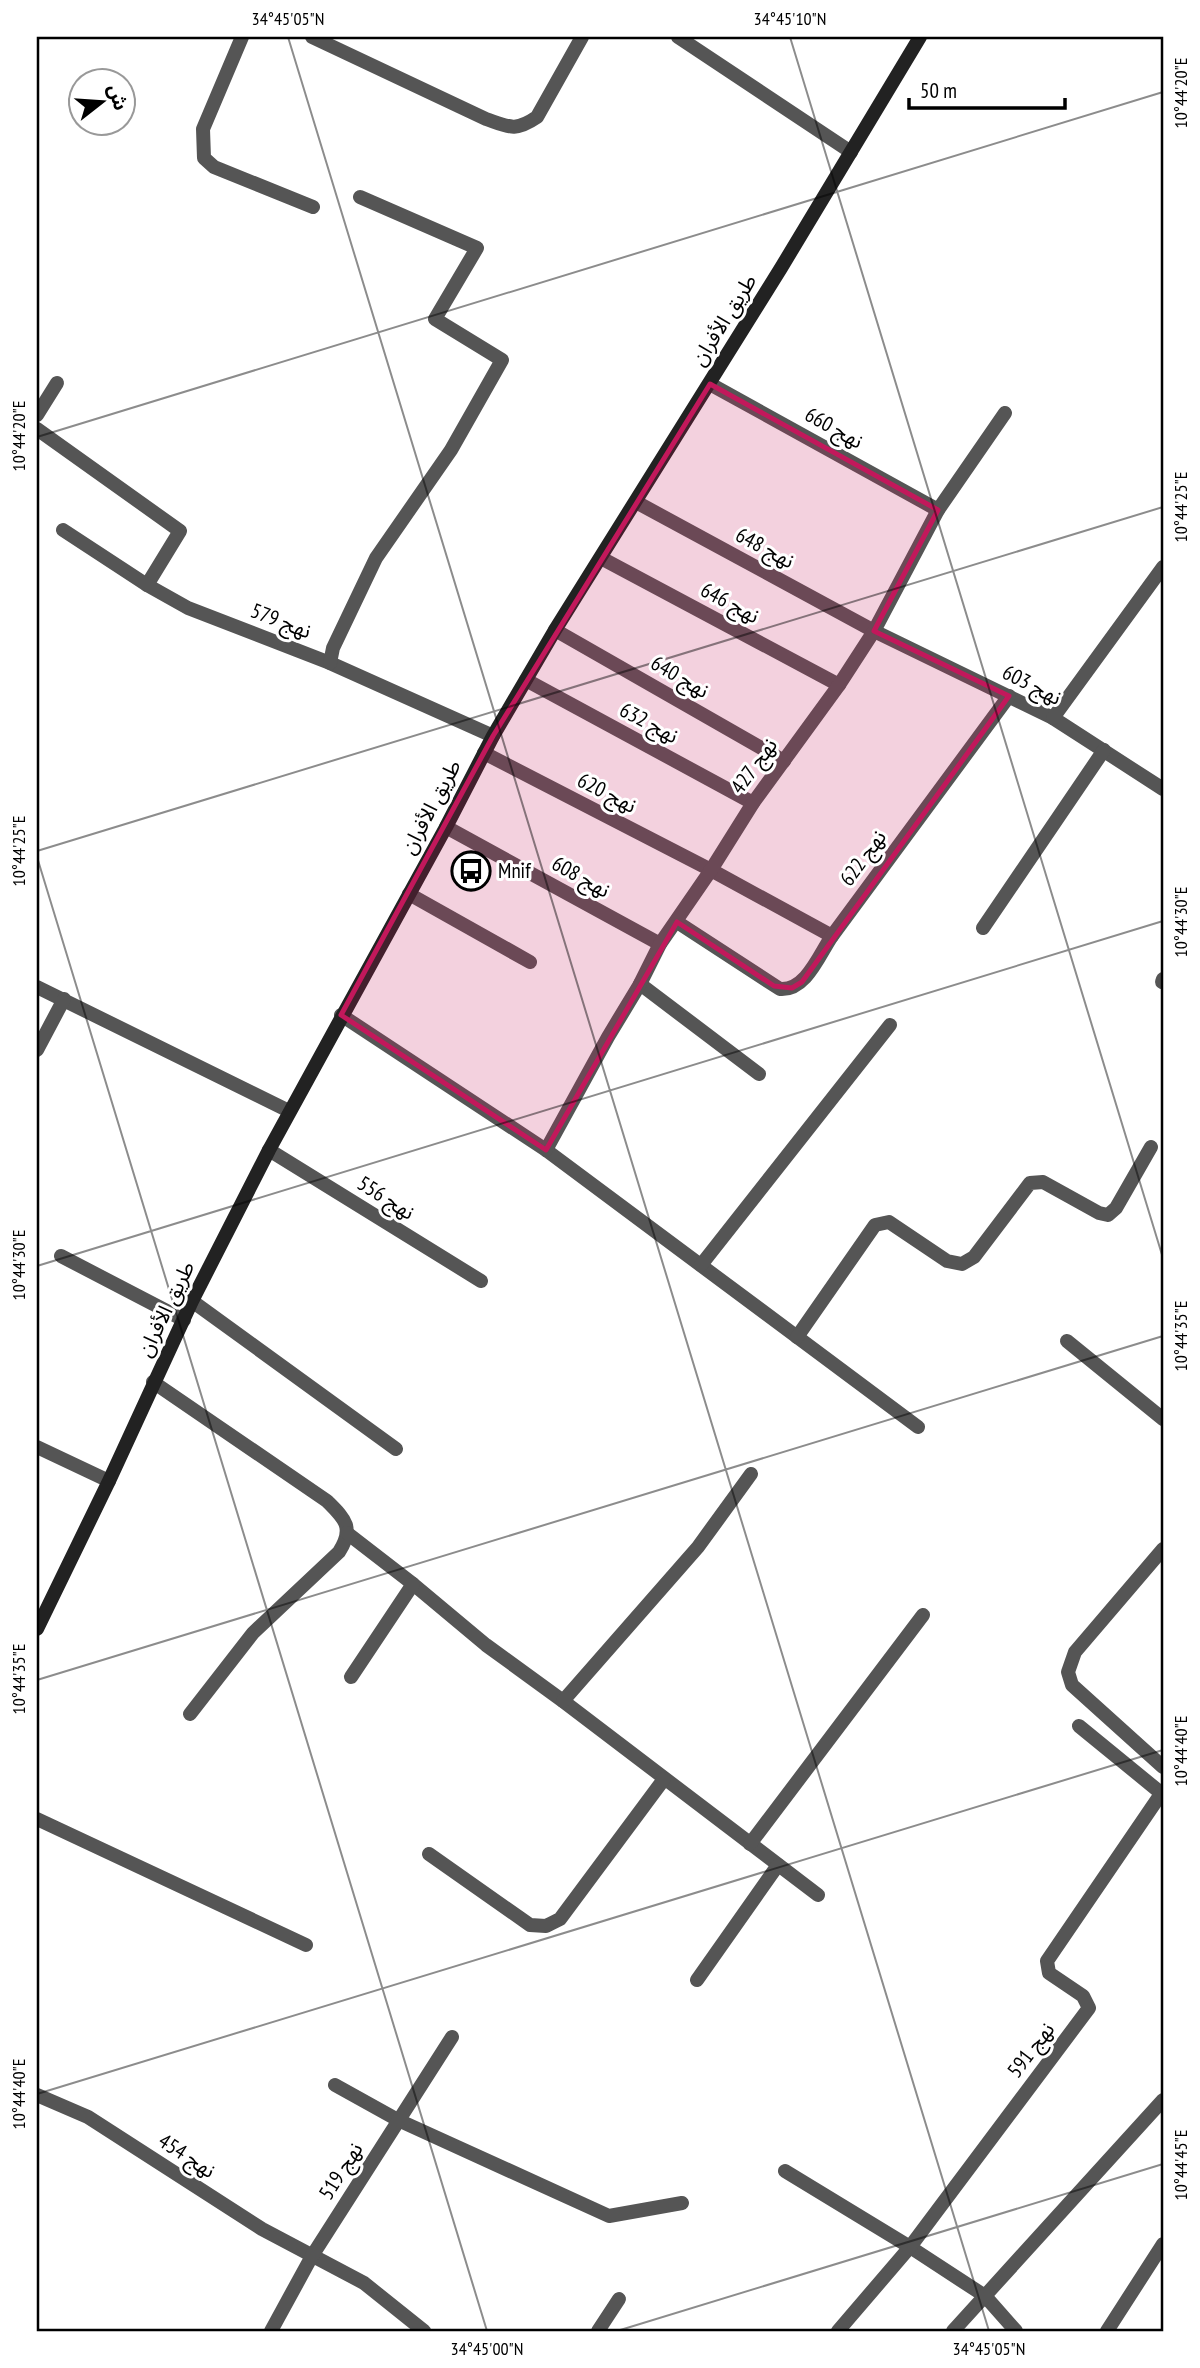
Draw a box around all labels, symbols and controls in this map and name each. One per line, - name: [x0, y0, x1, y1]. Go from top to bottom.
- text: 34°45'05"N: [252, 7, 324, 30]
- text: 34°45'10"N: [754, 7, 826, 30]
- text: 10°44'20"E: [1169, 58, 1192, 128]
- north arrow: [66, 66, 136, 136]
- scale bar: [909, 66, 1065, 110]
- text: 50 m: [920, 77, 957, 104]
- text: ش: [103, 81, 134, 113]
- street label: طريق الأفران: [685, 269, 762, 371]
- text: 10°44'20"E: [7, 401, 30, 471]
- street label: نهج 660: [799, 401, 868, 456]
- text: 10°44'25"E: [1169, 472, 1192, 542]
- street label: نهج 648: [730, 521, 799, 576]
- street label: نهج 646: [695, 576, 764, 631]
- street label: نهج 579: [246, 597, 315, 646]
- street label: نهج 640: [645, 649, 714, 706]
- street label: نهج 603: [997, 658, 1066, 713]
- street label: نهج 632: [614, 696, 683, 751]
- street label: نهج 427: [724, 732, 785, 800]
- street label: طريق الأفران: [394, 755, 467, 859]
- street label: نهج 620: [572, 766, 641, 821]
- text: 10°44'25"E: [7, 816, 30, 886]
- street label: نهج 622: [833, 824, 894, 892]
- bus stop icon: Mnif: [450, 850, 492, 892]
- street label: نهج 608: [546, 850, 615, 905]
- place label: Mnif: [498, 857, 531, 884]
- text: 10°44'30"E: [1169, 887, 1192, 957]
- street label: نهج 556: [351, 1170, 420, 1227]
- text: 10°44'30"E: [7, 1230, 30, 1300]
- street label: طريق الأفران: [131, 1256, 200, 1361]
- text: 10°44'35"E: [1169, 1301, 1192, 1371]
- text: 10°44'35"E: [7, 1644, 30, 1714]
- text: 10°44'40"E: [1169, 1716, 1192, 1786]
- street label: نهج 591: [1001, 2017, 1062, 2084]
- text: 10°44'40"E: [7, 2059, 30, 2129]
- street label: نهج 454: [153, 2127, 221, 2186]
- text: 10°44'45"E: [1169, 2130, 1192, 2200]
- street label: نهج 519: [313, 2137, 370, 2206]
- text: 34°45'00"N: [451, 2337, 523, 2360]
- text: 34°45'05"N: [953, 2337, 1025, 2360]

